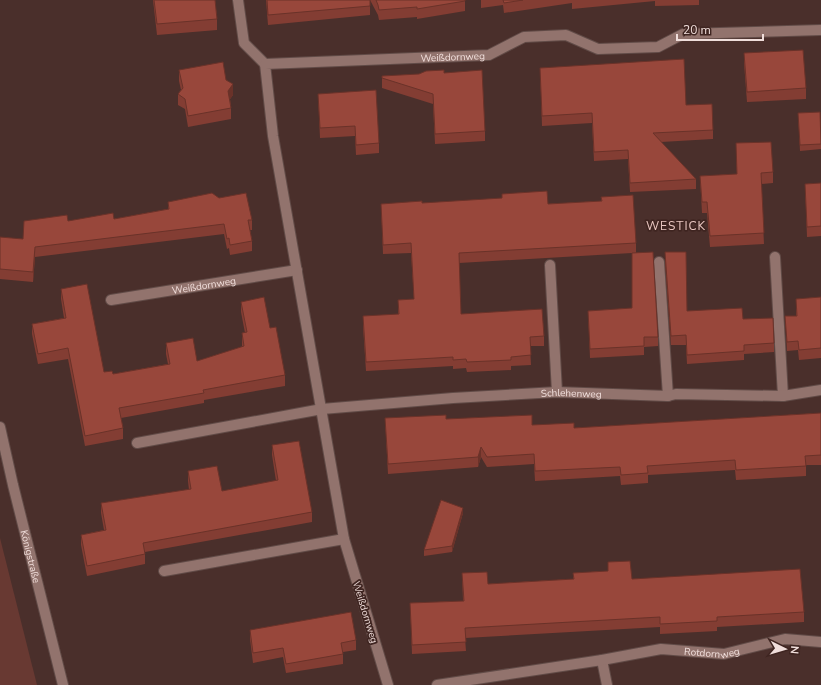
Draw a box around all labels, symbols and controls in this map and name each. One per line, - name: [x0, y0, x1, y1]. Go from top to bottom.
- scale bar: [677, 16, 763, 42]
- text: 20 m: [683, 22, 711, 38]
- street label: Weißdornweg: [420, 49, 485, 66]
- district label: WESTICK: [646, 218, 706, 234]
- street label: Weißdornweg: [171, 274, 237, 298]
- street label: Schlehenweg: [540, 386, 602, 402]
- street label: Königstraße: [17, 529, 43, 585]
- street label: Weißdornweg: [349, 579, 381, 645]
- north arrow: [765, 629, 805, 669]
- street label: Rotdornweg: [684, 644, 741, 663]
- text: N: [787, 645, 802, 655]

